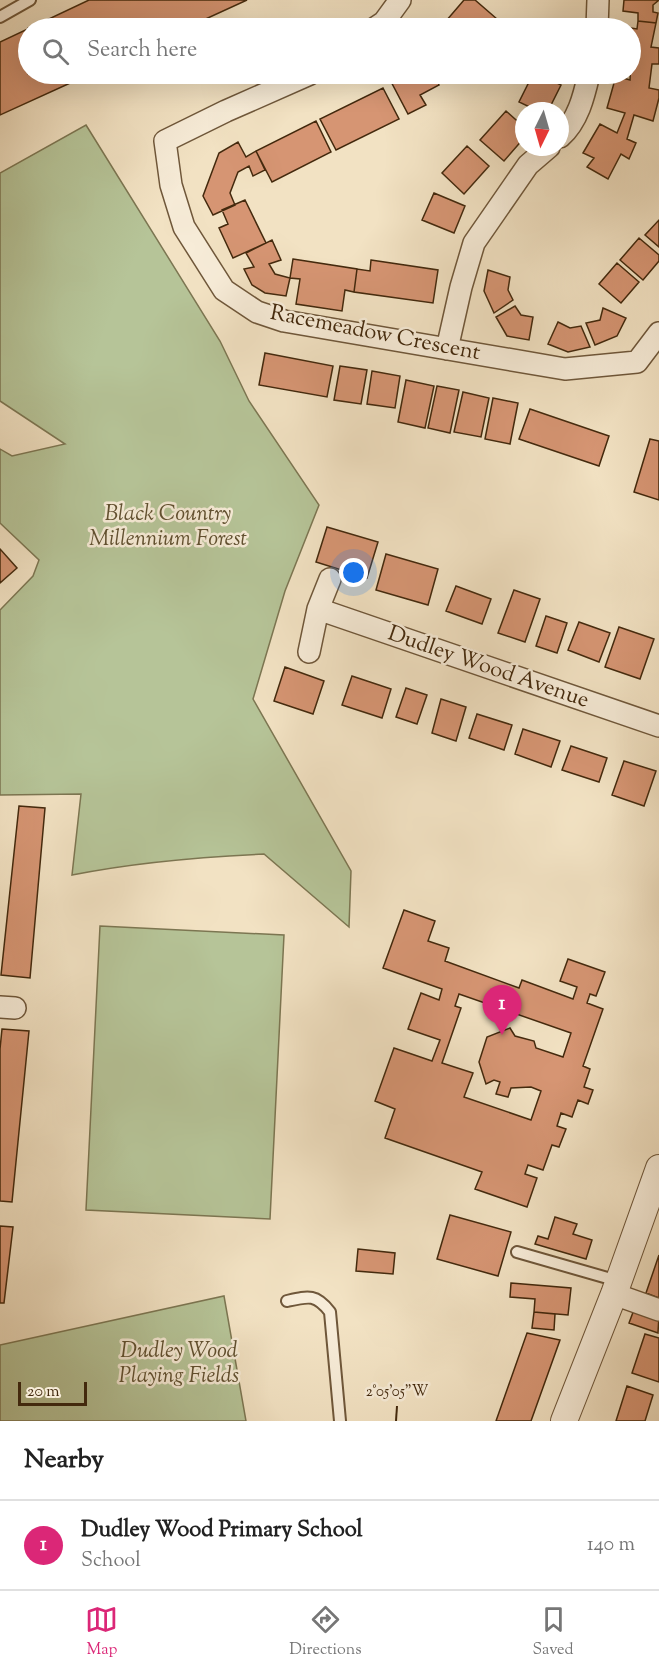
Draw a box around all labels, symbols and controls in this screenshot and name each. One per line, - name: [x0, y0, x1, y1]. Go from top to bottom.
- search box: [18, 18, 641, 84]
- icon: search: [39, 35, 72, 68]
- text: Search here: [87, 35, 197, 67]
- north arrow: [515, 102, 569, 156]
- street label: Racemeadow Crescent: [267, 298, 483, 370]
- park label: Black Country Millennium Forest: [89, 499, 247, 556]
- your location: [339, 558, 368, 587]
- street label: Dudley Wood Avenue: [383, 619, 593, 717]
- pin: 1: [482, 986, 522, 1035]
- park label: Dudley Wood Playing Fields: [119, 1336, 239, 1393]
- scale bar: [18, 1379, 87, 1406]
- text: 20 m: [27, 1381, 60, 1404]
- text: 2°05'05"W: [366, 1382, 429, 1403]
- text: Nearby: [24, 1442, 104, 1479]
- text: Dudley Wood Primary School: [81, 1515, 363, 1547]
- text: 1: [40, 1531, 47, 1560]
- text: 140 m: [587, 1531, 635, 1560]
- text: School: [81, 1547, 141, 1576]
- tab: Map: [85, 1603, 118, 1662]
- tab: Directions: [289, 1603, 362, 1662]
- tab: Saved: [532, 1603, 574, 1662]

